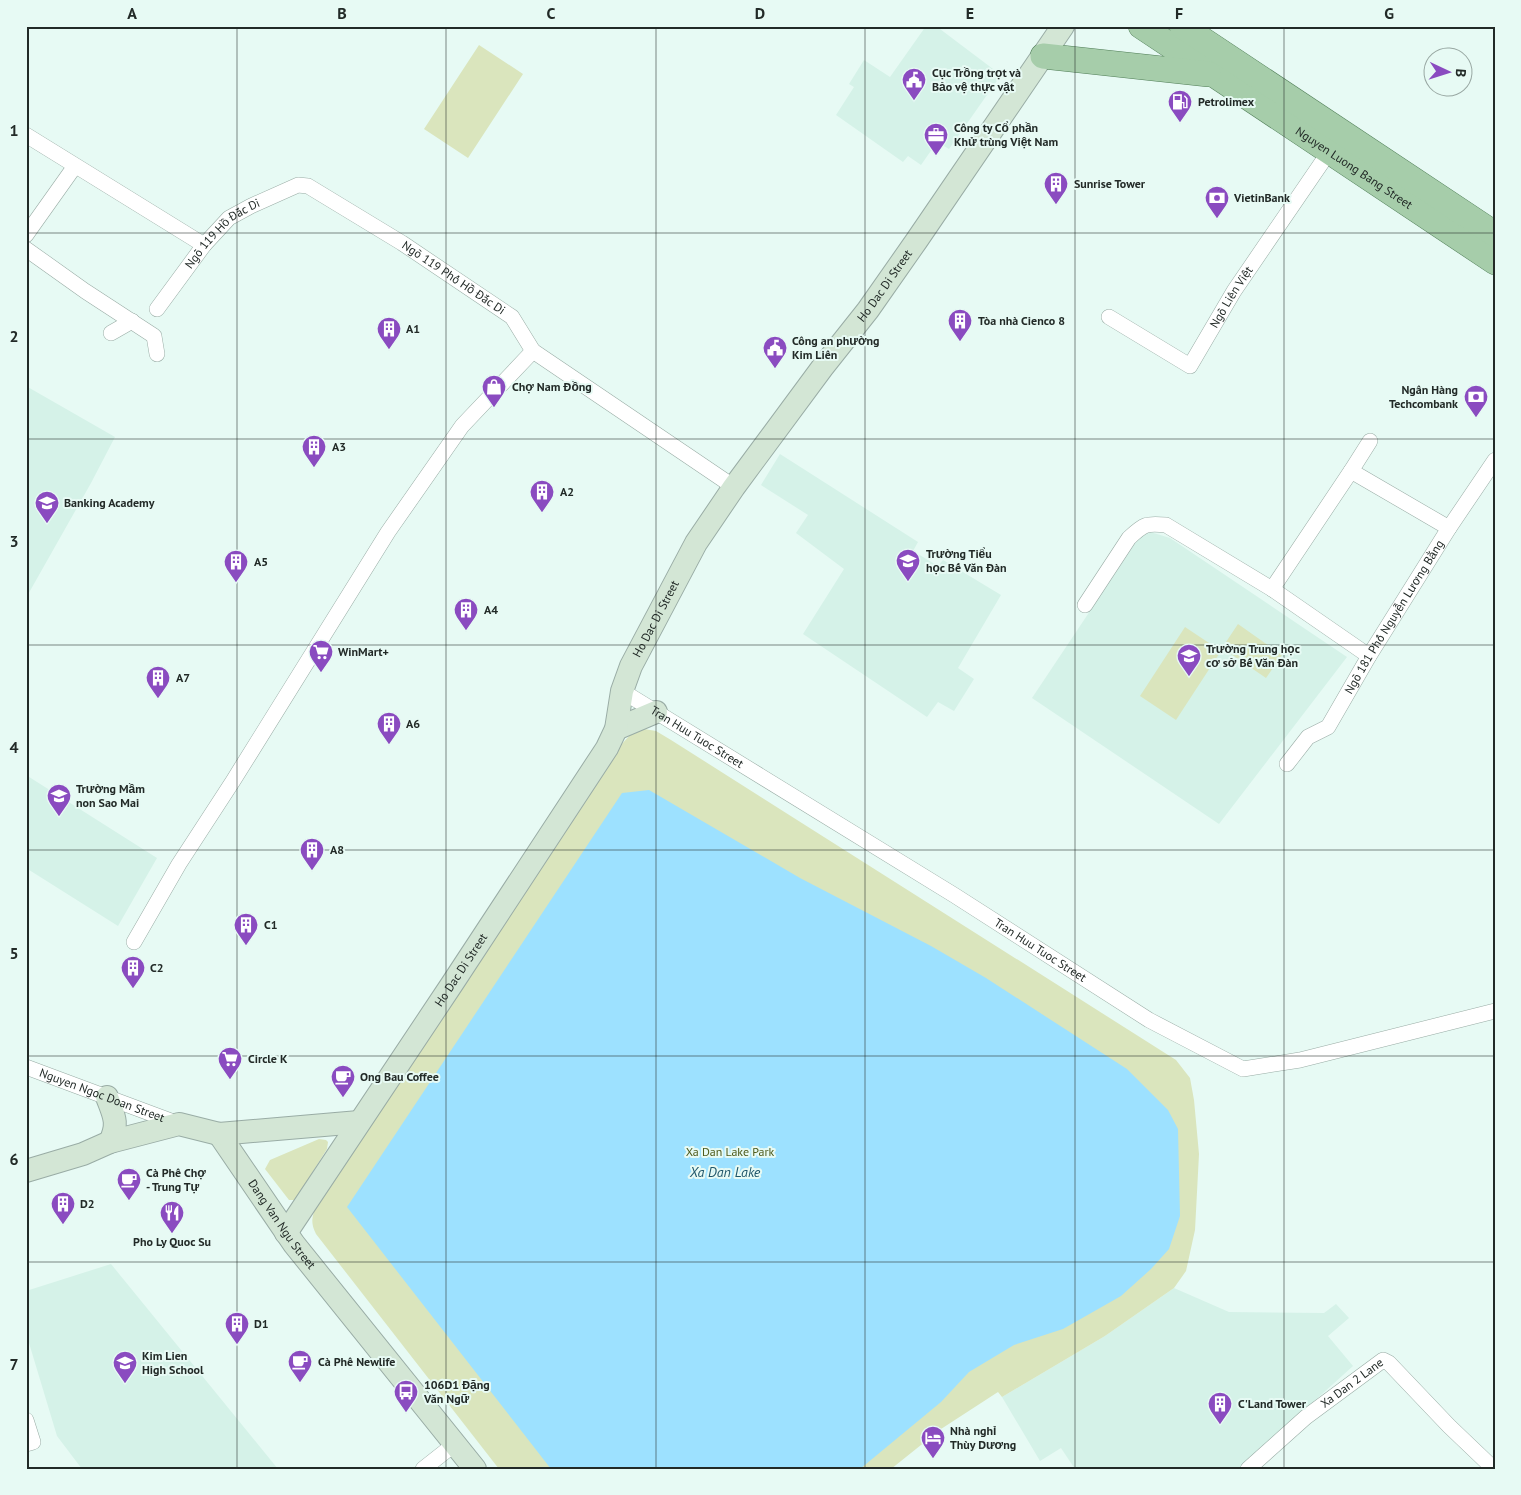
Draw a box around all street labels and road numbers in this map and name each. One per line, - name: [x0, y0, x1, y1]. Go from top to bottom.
- street label: Nguyen Luong Bang Street: [1293, 123, 1416, 212]
- street label: Ngõ 119 Hồ Đắc Di: [181, 195, 262, 271]
- street label: Ngõ 119 Phố Hồ Đắc Di: [399, 237, 508, 317]
- street label: Ho Dac Di Street: [854, 246, 915, 324]
- street label: Ngõ Liên Việt: [1206, 263, 1256, 330]
- street label: Ngõ 181 Phố Nguyễn Lương Bằng: [1341, 537, 1447, 696]
- street label: Ho Dac Di Street: [629, 578, 682, 660]
- street label: Tran Huu Tuoc Street: [648, 702, 747, 771]
- street label: Tran Huu Tuoc Street: [992, 915, 1089, 985]
- street label: Ho Dac Di Street: [431, 930, 490, 1009]
- street label: Nguyen Ngoc Doan Street: [37, 1065, 167, 1125]
- street label: Dang Van Ngu Street: [245, 1176, 319, 1272]
- street label: Xa Dan 2 Lane: [1317, 1355, 1386, 1411]

